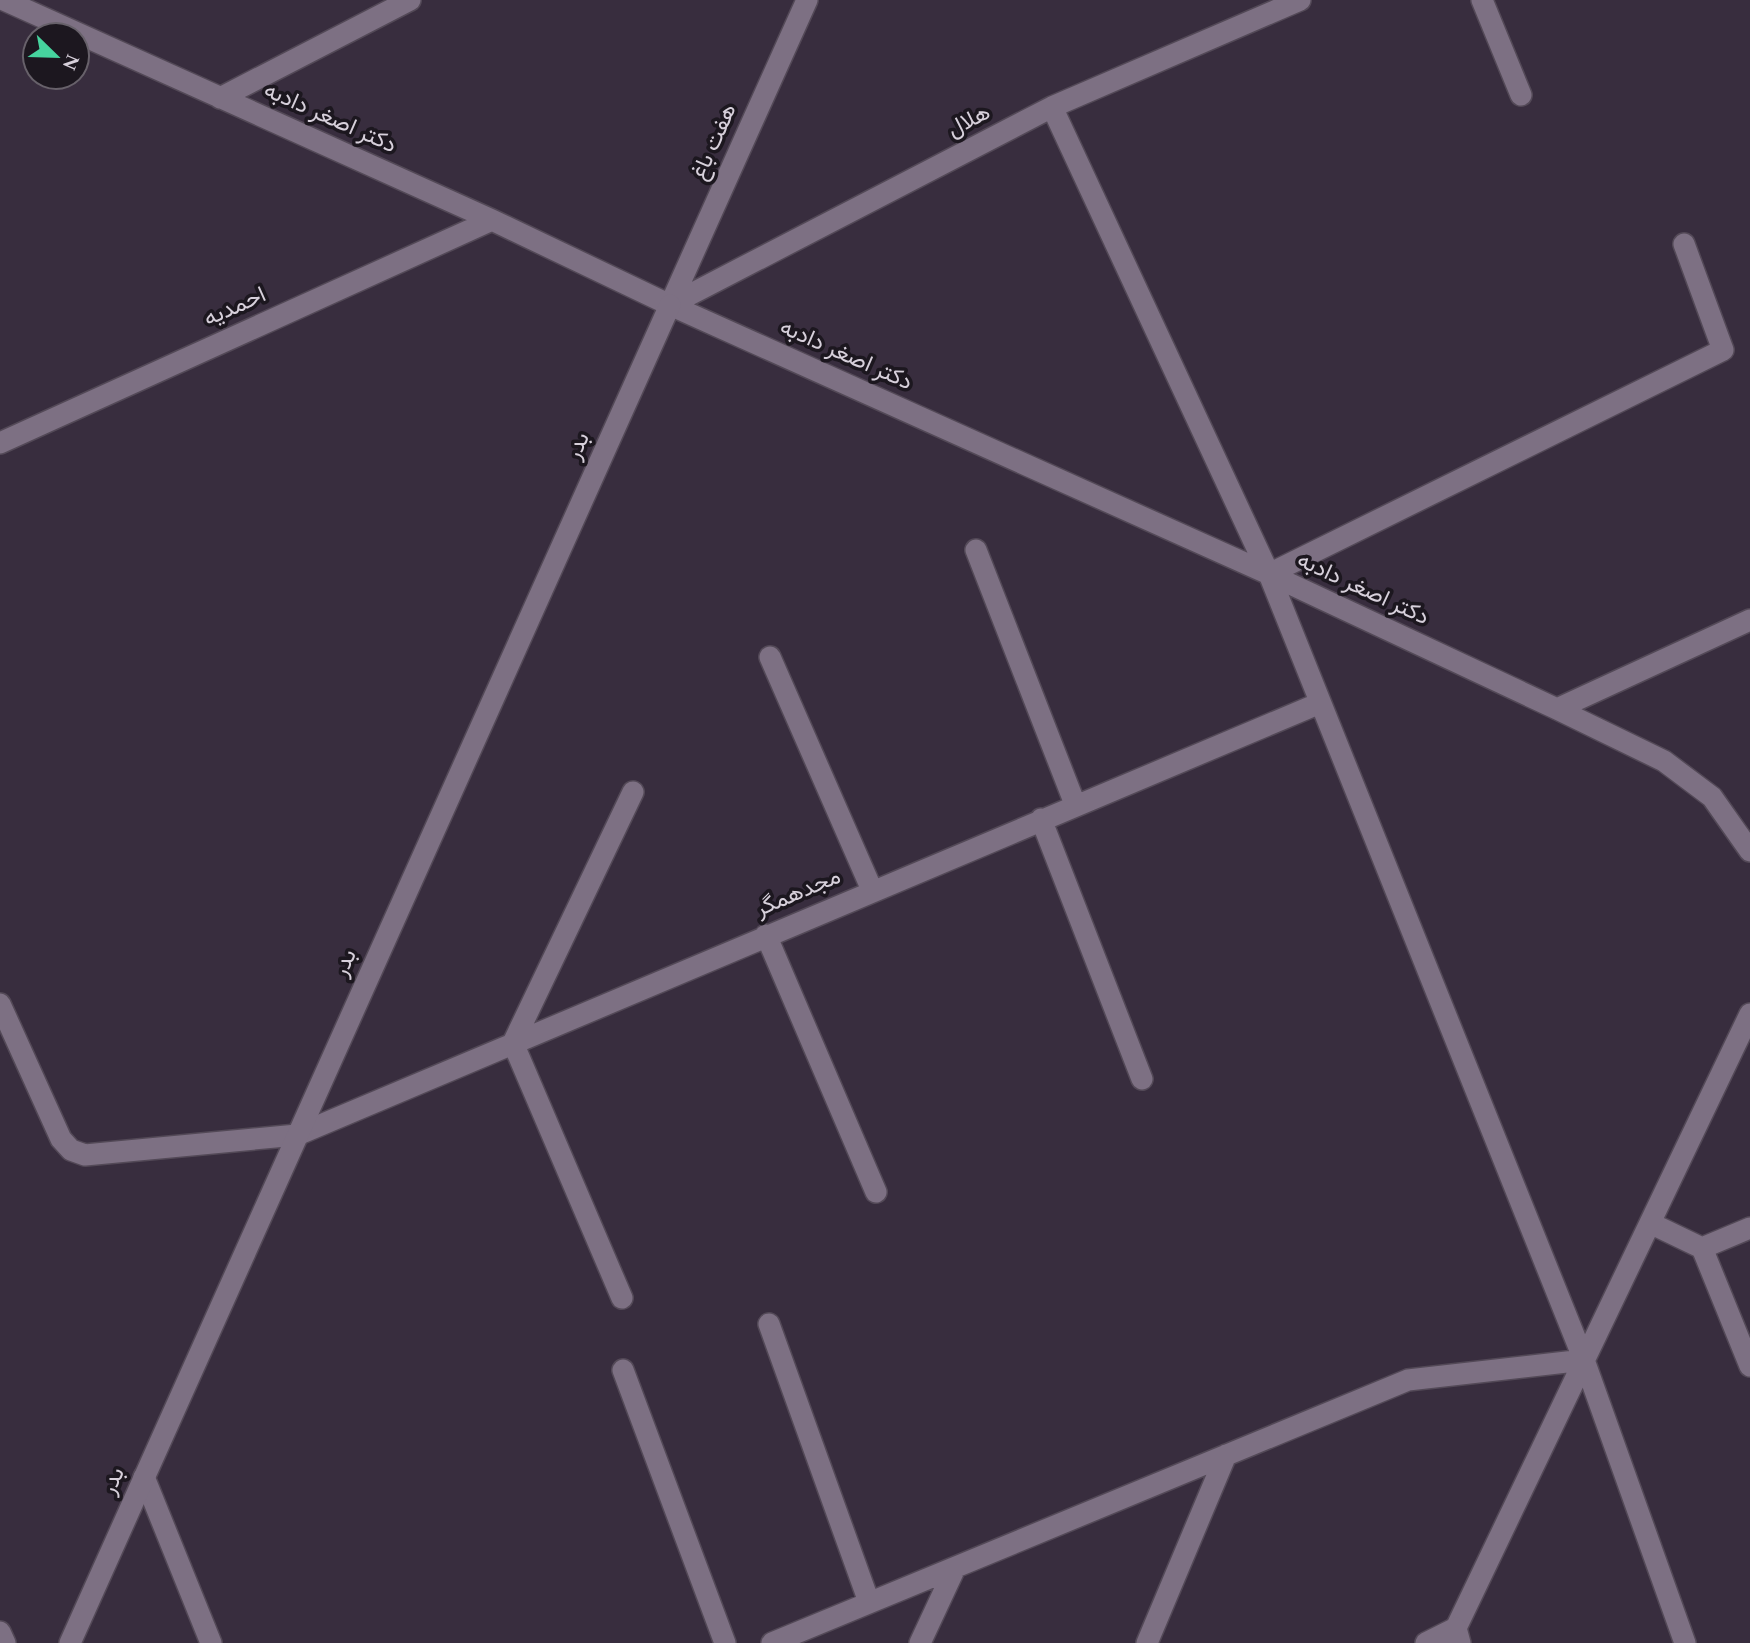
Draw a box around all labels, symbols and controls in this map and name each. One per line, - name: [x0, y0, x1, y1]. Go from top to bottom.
- north arrow: [21, 21, 91, 91]
- text: N: [54, 49, 87, 75]
- street label: دکتر اصغر دادبه: [258, 73, 402, 163]
- street label: هلال: [941, 95, 997, 147]
- street label: هفت باغ: [682, 98, 746, 186]
- street label: احمدیه: [198, 278, 272, 336]
- street label: دکتر اصغر دادبه: [774, 310, 918, 400]
- street label: بدر: [556, 427, 599, 466]
- street label: دکتر اصغر دادبه: [1291, 543, 1435, 635]
- street label: مجدهمگر: [749, 859, 846, 927]
- street label: بدر: [323, 944, 366, 983]
- street label: بدر: [91, 1462, 134, 1501]

